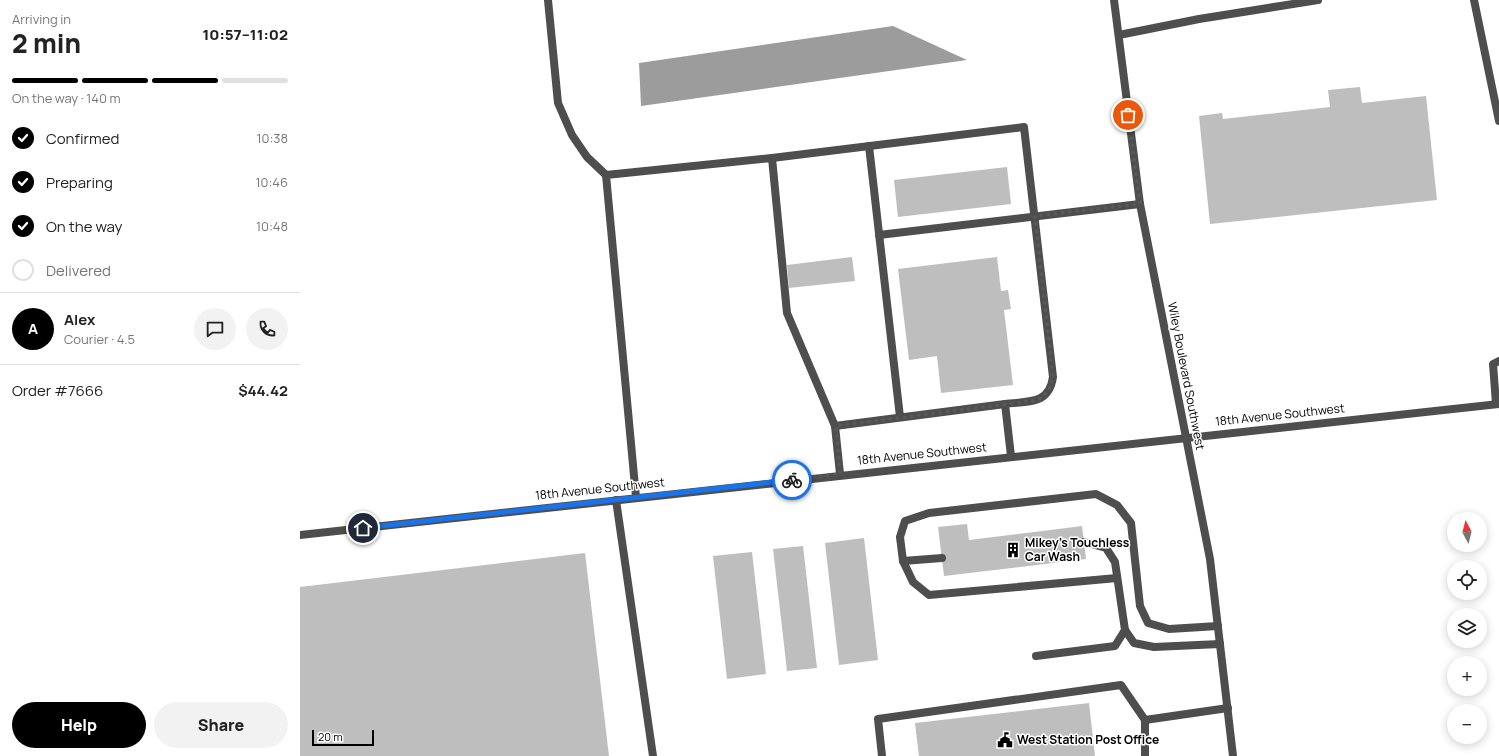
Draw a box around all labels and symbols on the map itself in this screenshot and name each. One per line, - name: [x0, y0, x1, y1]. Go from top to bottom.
- pin: [1111, 98, 1145, 132]
- street label: Wiley Boulevard Southwest: [1164, 301, 1209, 451]
- street label: 18th Avenue Southwest: [1214, 399, 1346, 430]
- street label: 18th Avenue Southwest: [856, 438, 988, 469]
- courier: [772, 460, 812, 500]
- street label: 18th Avenue Southwest: [534, 473, 666, 504]
- pin: [346, 511, 380, 545]
- north arrow: [1447, 512, 1487, 552]
- place label: Mikey's Touchless Car Wash: [1025, 534, 1130, 565]
- building icon: Mikey's Touchless Car Wash: [1004, 541, 1022, 559]
- scale bar: [312, 728, 374, 747]
- public building icon: West Station Post Office: [996, 731, 1014, 749]
- place label: West Station Post Office: [1017, 731, 1159, 748]

